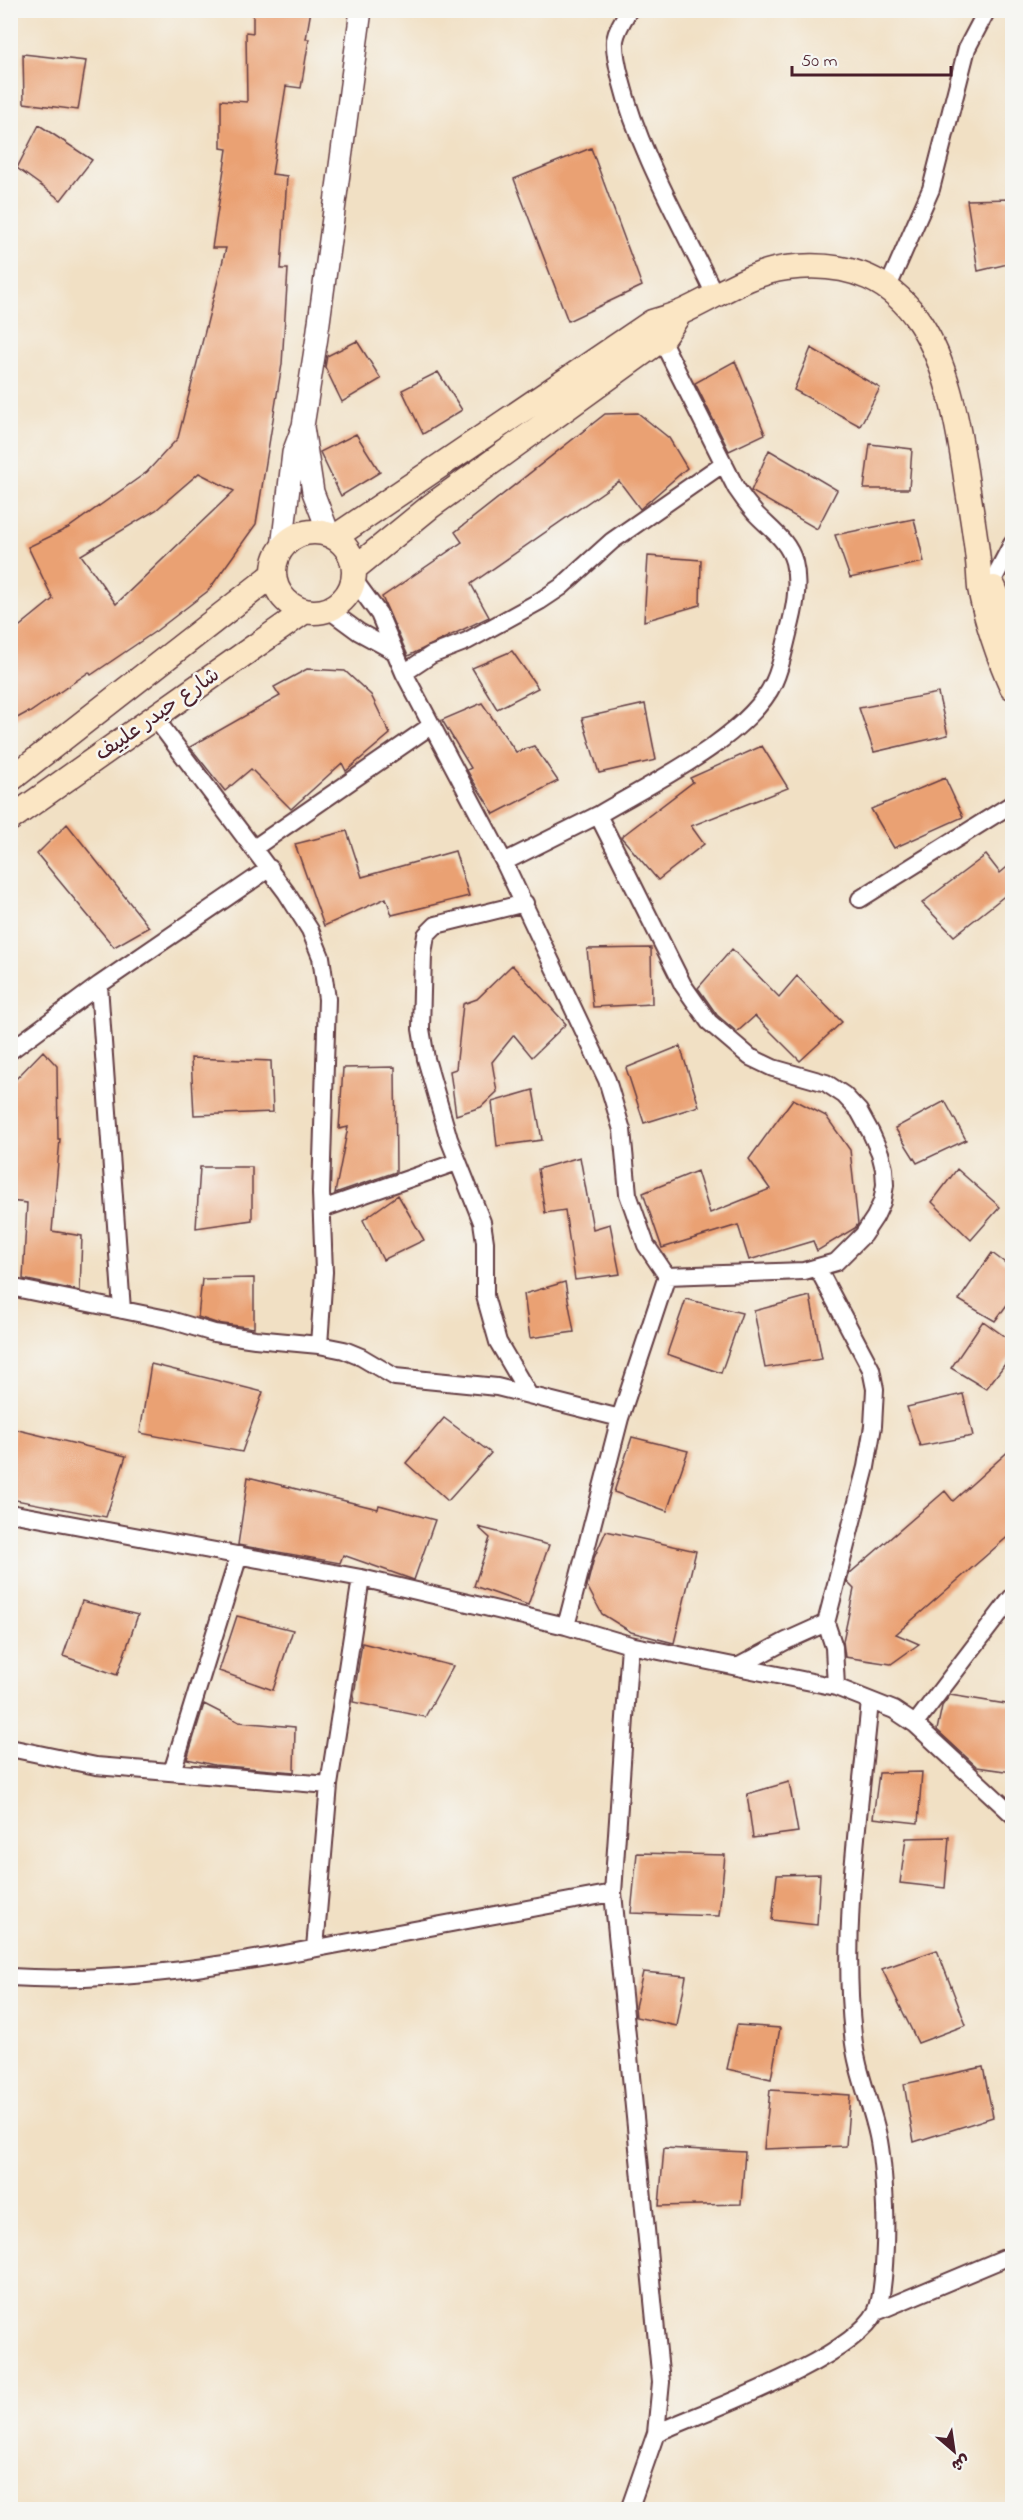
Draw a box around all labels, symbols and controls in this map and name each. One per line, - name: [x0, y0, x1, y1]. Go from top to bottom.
- scale bar: [792, 39, 951, 77]
- text: 50 m: [801, 49, 838, 75]
- street label: شارع حيدر علييف: [90, 661, 226, 769]
- north arrow: [924, 2421, 984, 2481]
- text: ش: [947, 2448, 974, 2477]

